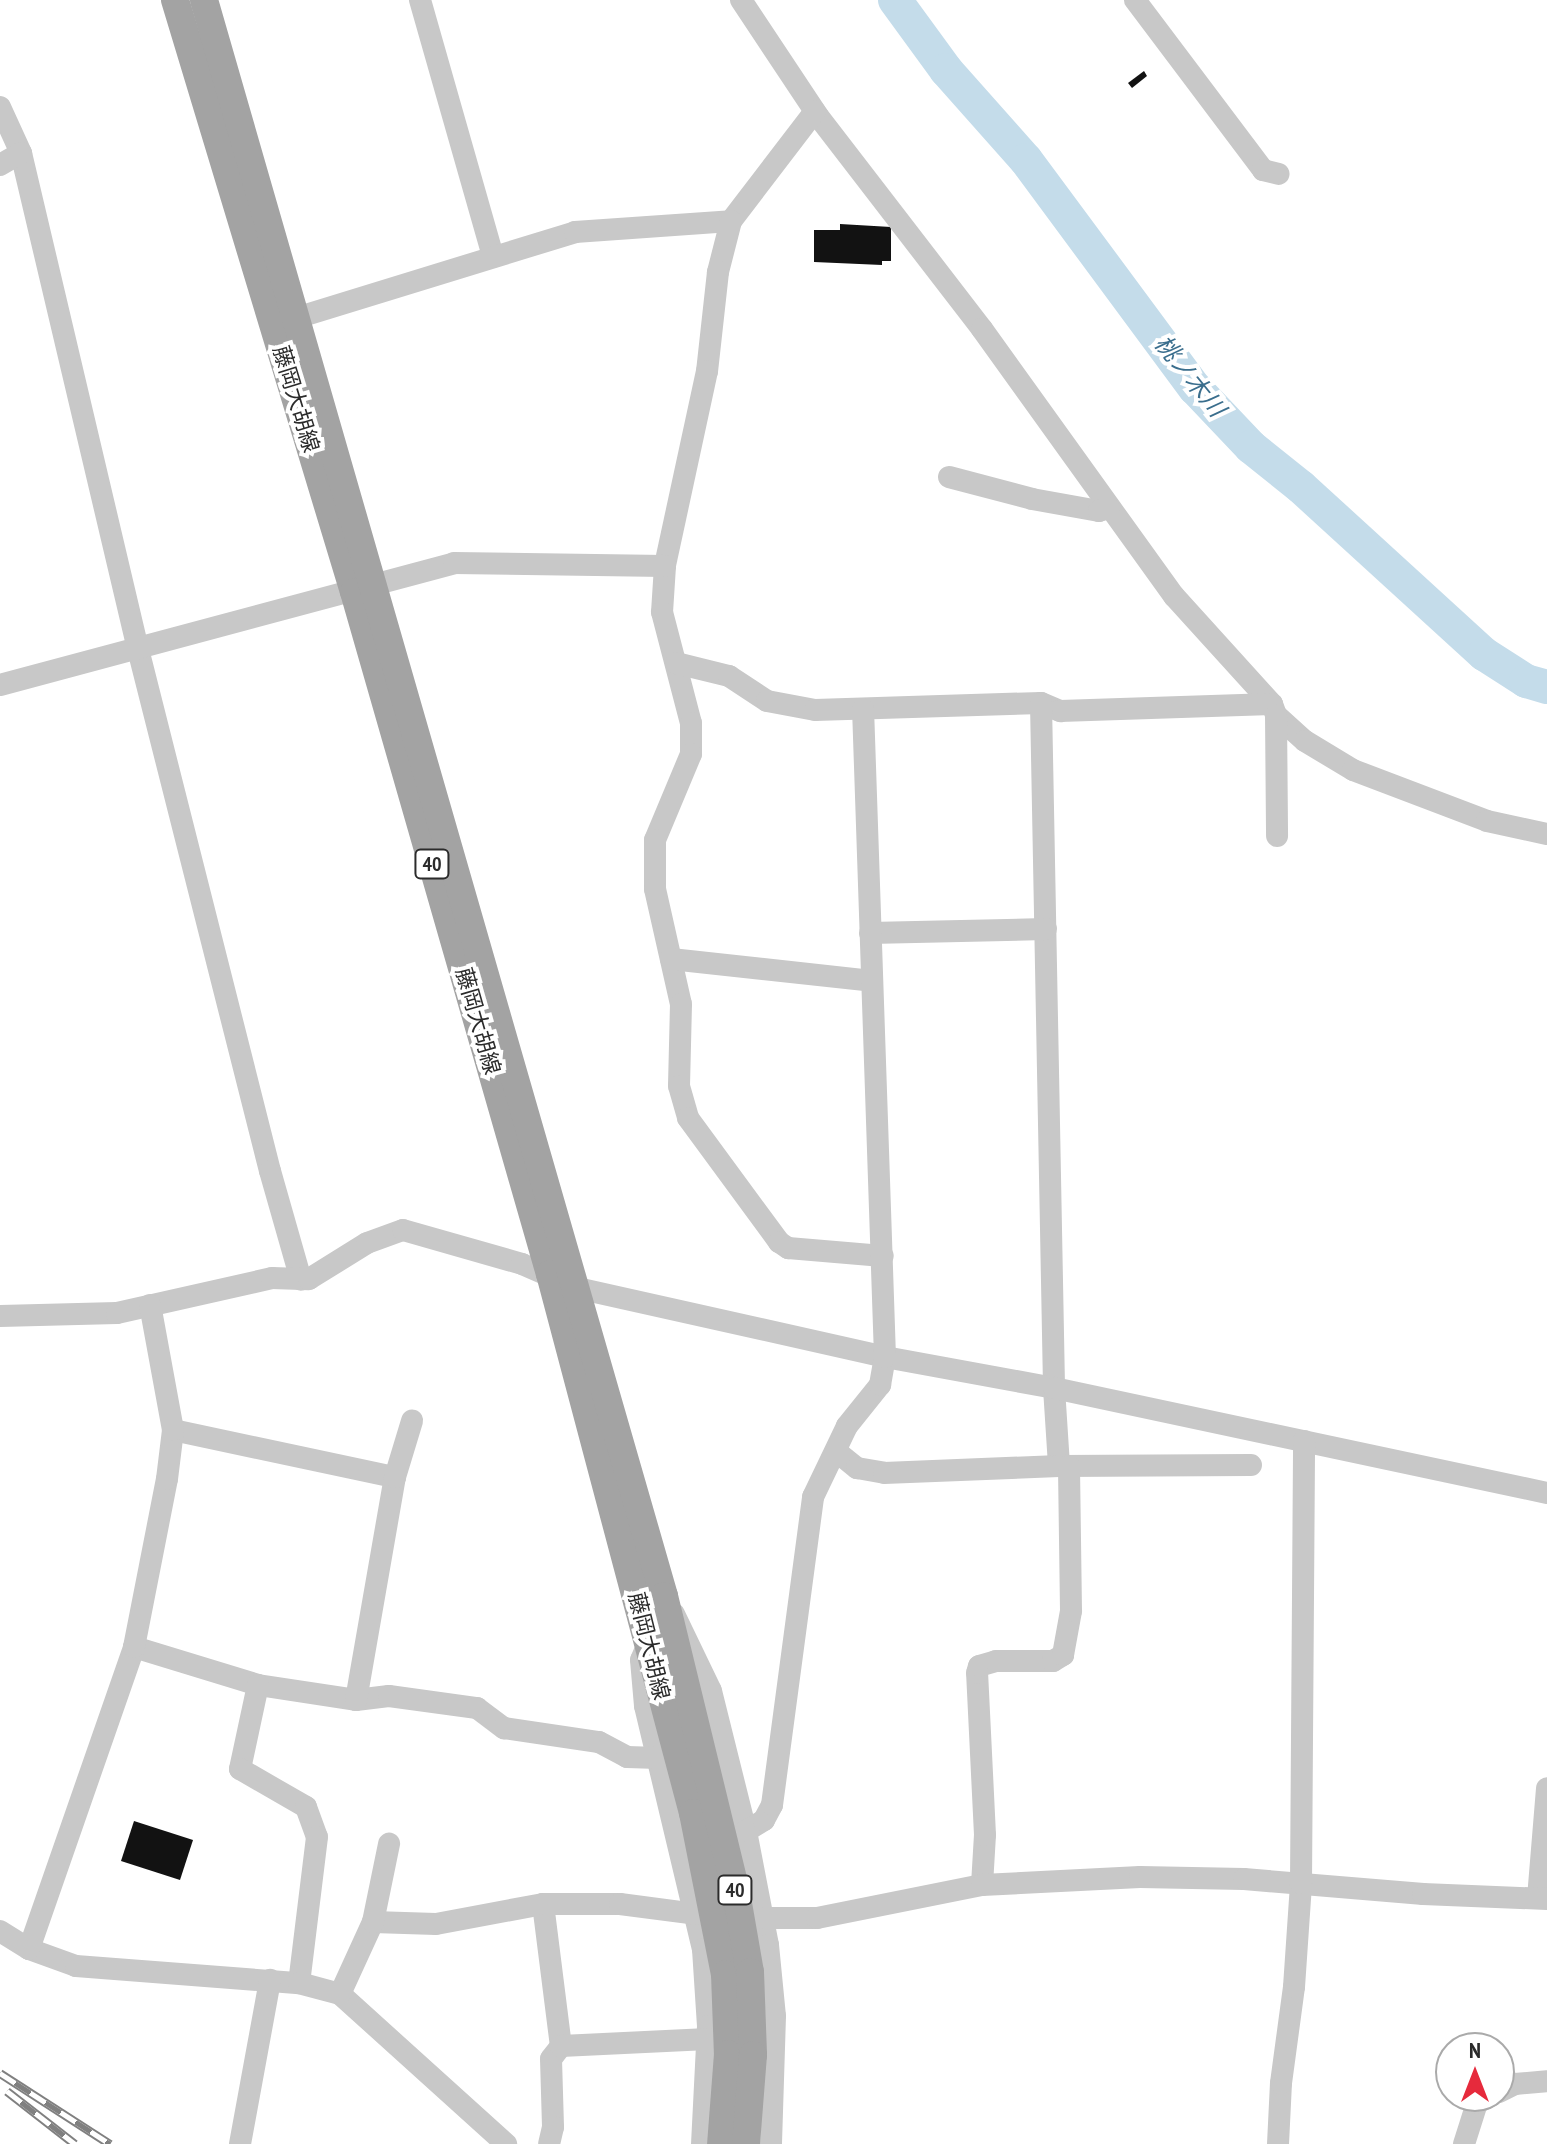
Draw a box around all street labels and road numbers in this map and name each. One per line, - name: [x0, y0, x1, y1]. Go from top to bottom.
- street label: 藤岡大胡線: [267, 343, 325, 455]
- road number: 40: [414, 848, 450, 880]
- street label: 藤岡大胡線: [450, 964, 506, 1078]
- street label: 藤岡大胡線: [623, 1589, 675, 1703]
- road number: 40: [717, 1874, 753, 1906]

